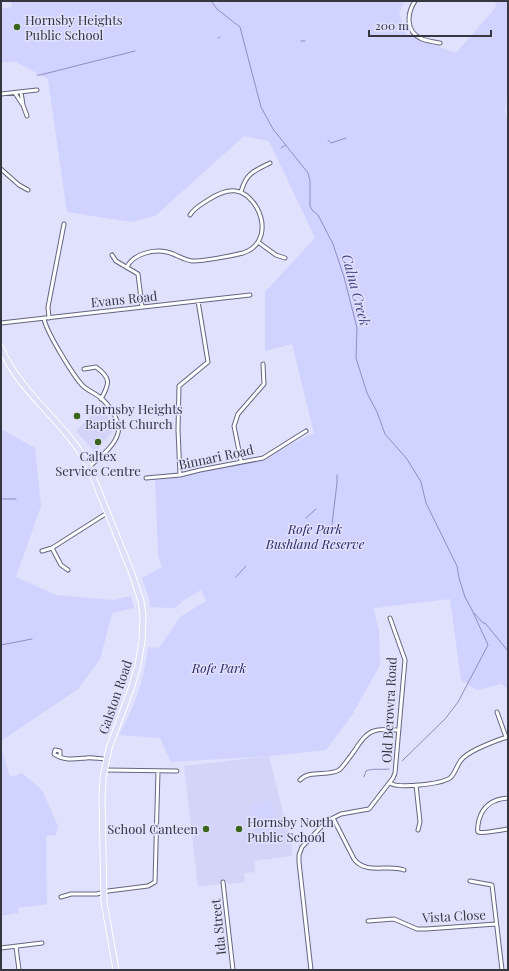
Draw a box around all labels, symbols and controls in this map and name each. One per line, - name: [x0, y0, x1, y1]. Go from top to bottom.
- place label: Hornsby Heights Public School: [25, 11, 123, 43]
- scale bar: [369, 12, 491, 38]
- text: 200 m: [375, 17, 409, 33]
- marker: Hornsby Heights Public School: [12, 22, 22, 32]
- water label: Calna Creek: [338, 252, 375, 328]
- street label: Evans Road: [90, 286, 159, 310]
- place label: Hornsby Heights Baptist Church: [85, 400, 183, 432]
- marker: Hornsby Heights Baptist Church: [72, 411, 82, 421]
- marker: Caltex Service Centre: [93, 437, 103, 447]
- street label: Binnari Road: [177, 440, 255, 473]
- place label: Caltex Service Centre: [55, 447, 141, 479]
- park label: Rofe Park Bushland Reserve: [265, 520, 365, 552]
- street label: Old Berowra Road: [377, 656, 400, 763]
- street label: Galston Road: [94, 657, 135, 736]
- park label: Rofe Park: [191, 659, 247, 676]
- place label: Hornsby North Public School: [247, 813, 334, 845]
- place label: School Canteen: [107, 820, 198, 837]
- marker: School Canteen: [201, 824, 211, 834]
- marker: Hornsby North Public School: [234, 824, 244, 834]
- street label: Ida Street: [206, 898, 229, 956]
- street label: Vista Close: [421, 905, 487, 926]

